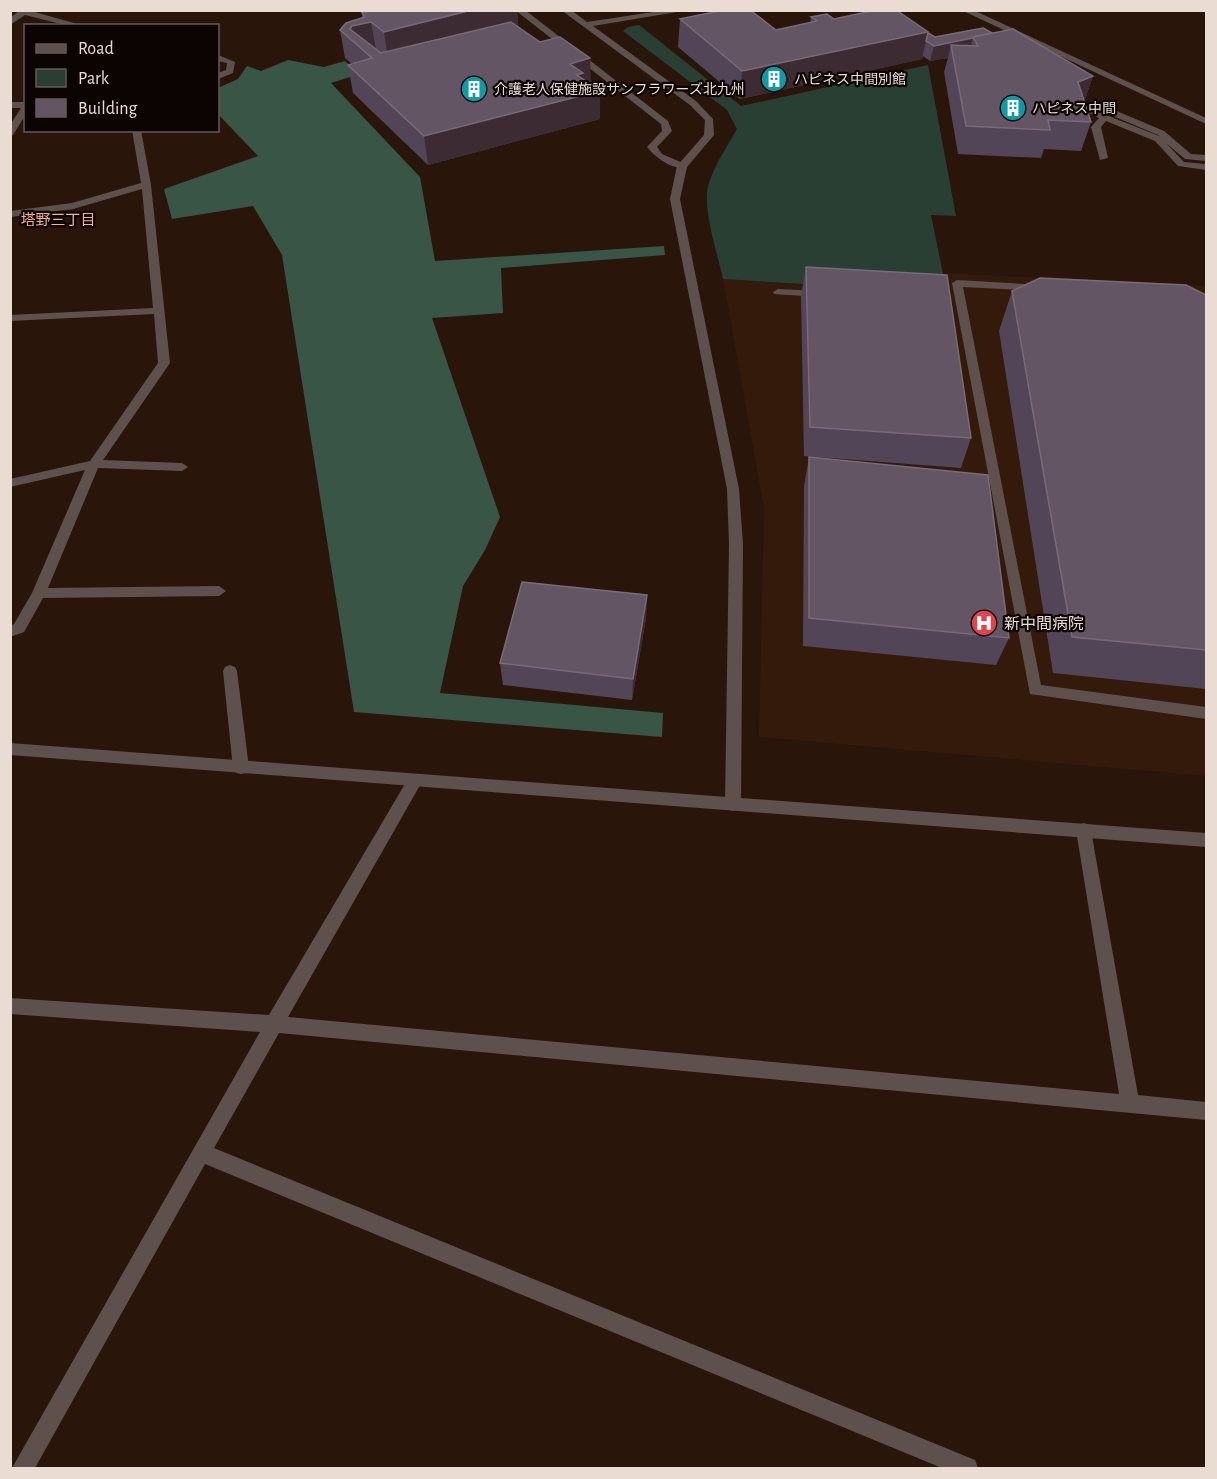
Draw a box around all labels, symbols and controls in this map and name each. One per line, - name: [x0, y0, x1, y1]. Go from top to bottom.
- legend: [24, 24, 219, 132]
- text: Road: [78, 40, 114, 58]
- building icon: ハピネス中間別館: [759, 64, 789, 94]
- text: Park: [78, 70, 110, 88]
- place label: ハピネス中間別館: [794, 72, 906, 87]
- building icon: 介護老人保健施設サンフラワーズ北九州: [459, 74, 489, 104]
- place label: 介護老人保健施設サンフラワーズ北九州: [494, 81, 745, 97]
- building icon: ハピネス中間: [998, 93, 1028, 123]
- text: Building: [78, 100, 138, 118]
- place label: ハピネス中間: [1032, 101, 1116, 116]
- district label: 塔野三丁目: [20, 212, 96, 228]
- hospital icon: 新中間病院: [969, 608, 999, 638]
- place label: 新中間病院: [1004, 615, 1084, 632]

